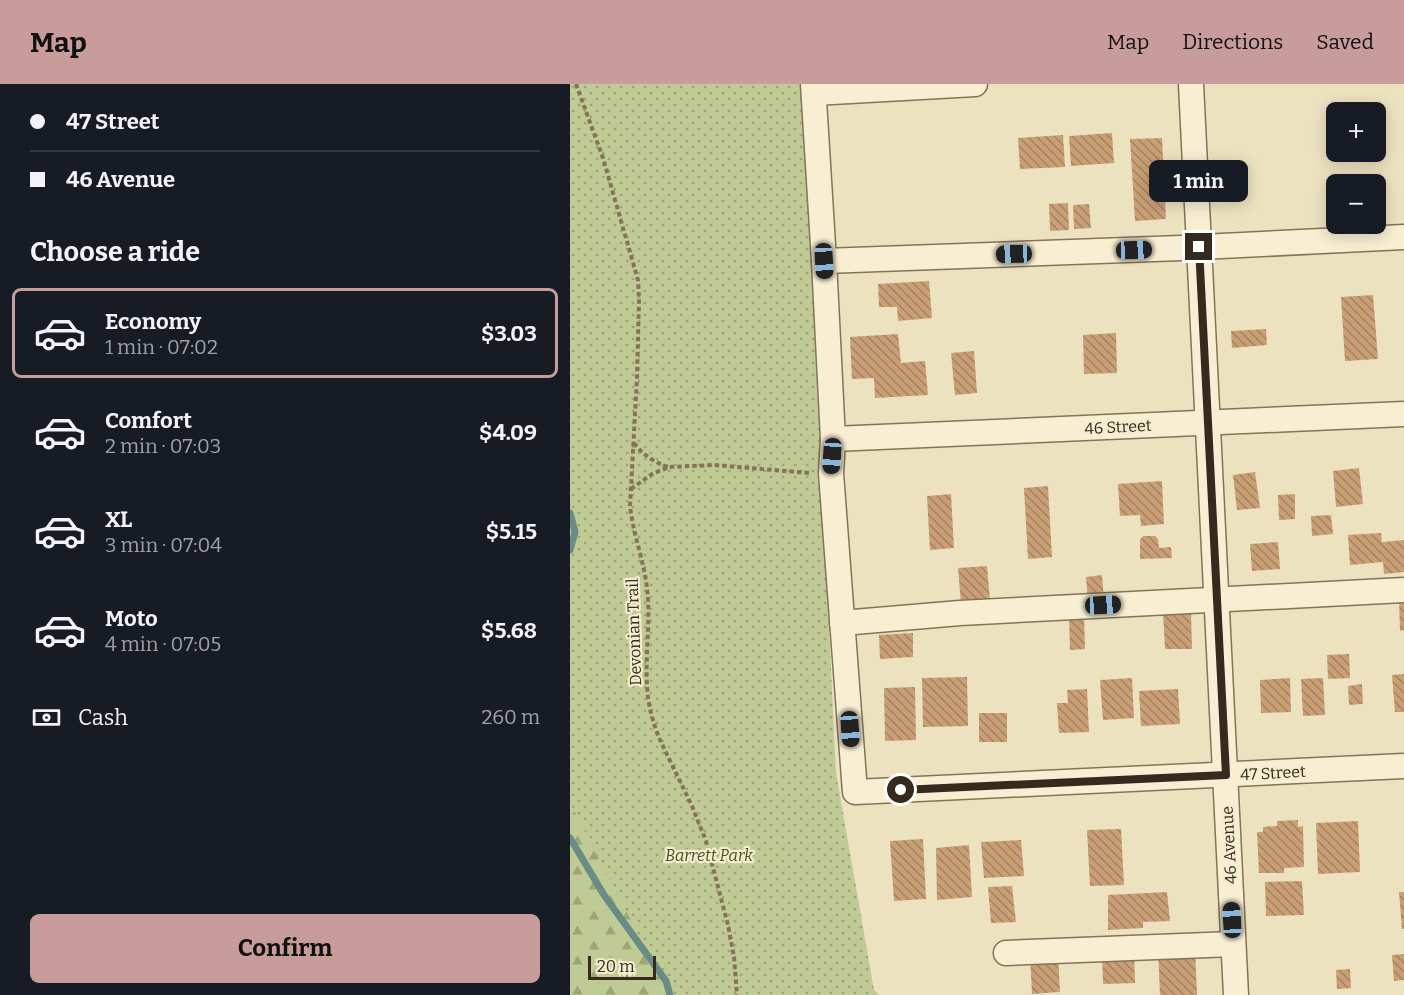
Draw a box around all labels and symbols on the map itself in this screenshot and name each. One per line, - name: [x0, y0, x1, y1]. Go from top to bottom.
- callout: 1 min: [1150, 160, 1248, 202]
- route end: [1185, 233, 1212, 260]
- car: [1116, 240, 1152, 260]
- car: [814, 243, 834, 279]
- car: [996, 244, 1032, 264]
- street label: 46 Street: [1084, 416, 1152, 438]
- car: [822, 437, 842, 475]
- street label: Devonian Trail: [623, 578, 645, 686]
- car: [1085, 595, 1121, 615]
- car: [840, 710, 860, 748]
- street label: 47 Street: [1240, 762, 1306, 784]
- route start: [887, 776, 914, 803]
- street label: 46 Avenue: [1217, 805, 1241, 885]
- park label: Barrett Park: [665, 846, 753, 865]
- car: [1222, 902, 1242, 938]
- scale bar: [588, 953, 656, 980]

